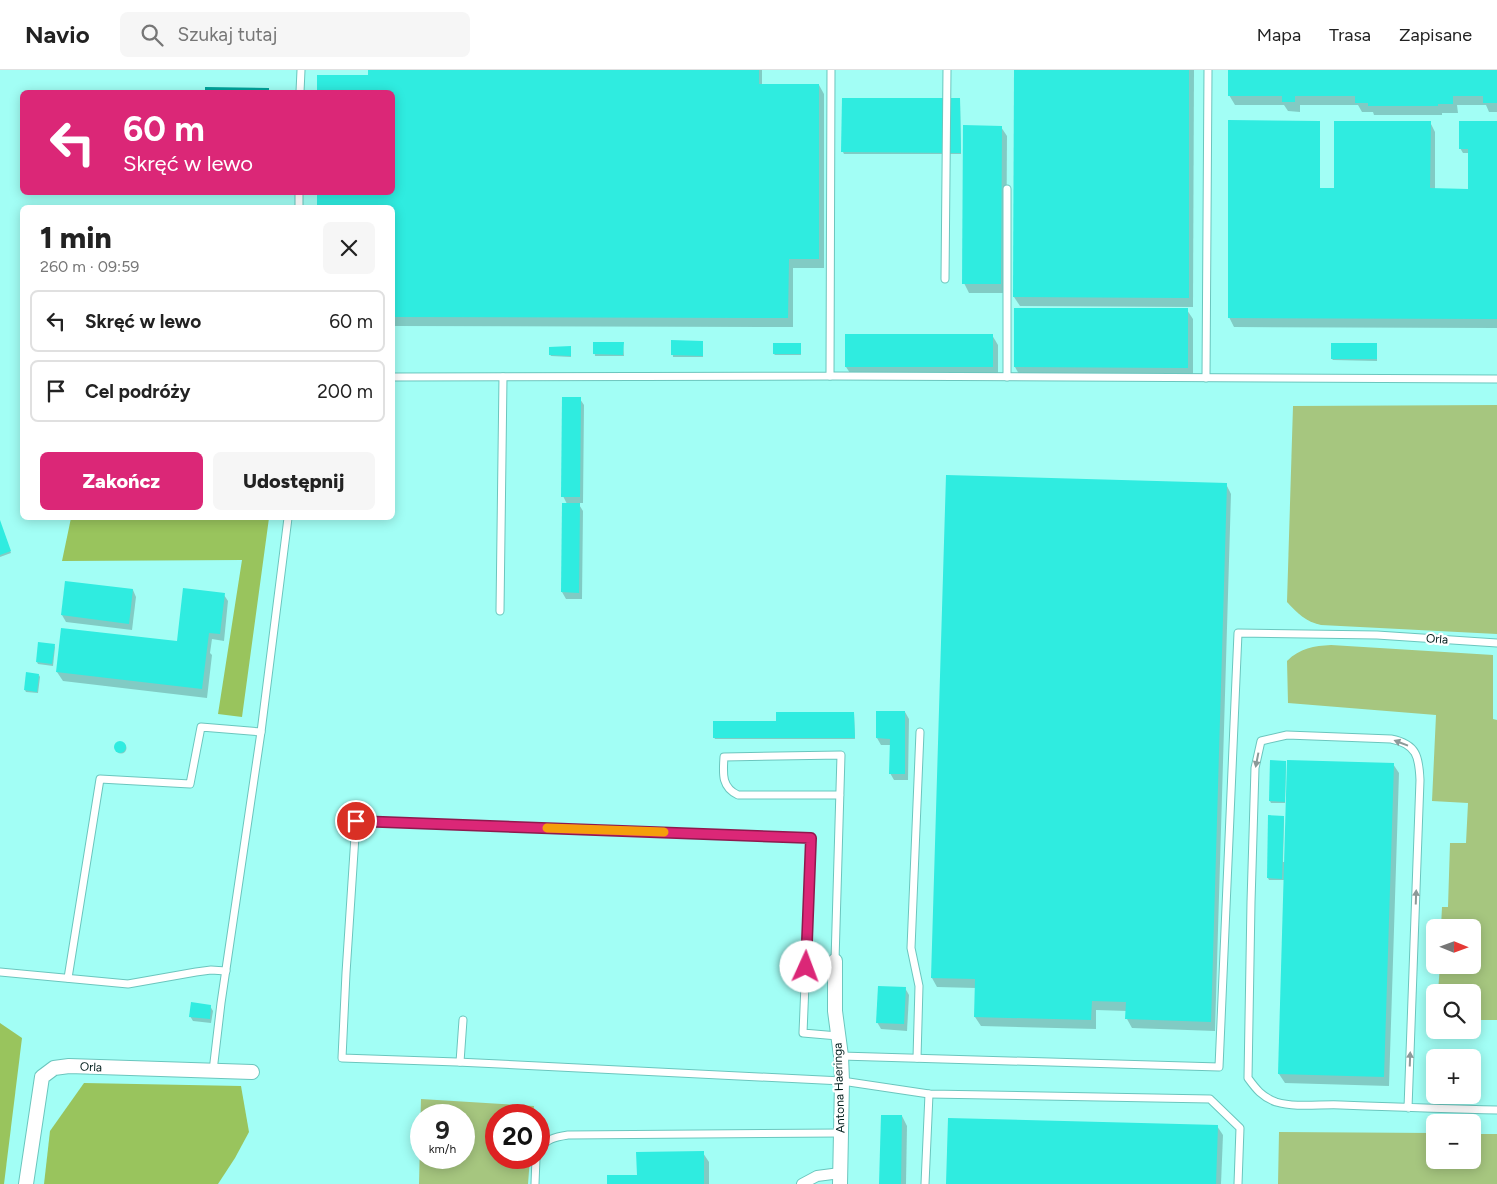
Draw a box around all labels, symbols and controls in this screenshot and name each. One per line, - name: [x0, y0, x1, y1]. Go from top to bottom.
- search box: [120, 12, 470, 57]
- text: Navio: [25, 20, 90, 49]
- icon: search: [138, 21, 166, 49]
- text: Szukaj tutaj: [178, 23, 277, 46]
- text: Mapa: [1257, 24, 1301, 46]
- text: Trasa: [1329, 24, 1371, 46]
- text: Zapisane: [1399, 24, 1472, 46]
- text: 60 m: [123, 108, 205, 150]
- icon: left: [40, 110, 105, 175]
- text: Skręć w lewo: [123, 150, 253, 177]
- text: 1 min: [40, 219, 112, 256]
- button: close: [323, 222, 375, 274]
- text: 260 m · 09:59: [40, 257, 139, 276]
- icon: left: [42, 307, 70, 335]
- text: Skręć w lewo: [85, 310, 201, 333]
- text: 60 m: [329, 310, 373, 333]
- icon: arrive: [42, 377, 70, 405]
- text: Cel podróży: [85, 380, 191, 403]
- text: 200 m: [317, 380, 373, 403]
- button: Zakończ: [40, 452, 203, 510]
- button: Udostępnij: [213, 452, 375, 510]
- street label: Orla: [1425, 631, 1449, 647]
- one-way arrow: [1393, 739, 1408, 747]
- one-way arrow: [1252, 753, 1260, 769]
- pin: [335, 800, 377, 842]
- icon: arrive: [342, 807, 370, 835]
- one-way arrow: [1412, 888, 1420, 904]
- north arrow: [1426, 919, 1481, 974]
- map controls: [1426, 919, 1481, 1169]
- position arrow: [779, 940, 831, 992]
- button: search: [1426, 984, 1481, 1039]
- street label: Antona Haeringa: [830, 1043, 848, 1133]
- button: +: [1426, 1049, 1481, 1104]
- one-way arrow: [1407, 1051, 1415, 1067]
- street label: Orla: [80, 1060, 102, 1074]
- speed limit sign: 20: [485, 1104, 550, 1169]
- button: −: [1426, 1114, 1481, 1169]
- text: 9: [435, 1115, 450, 1145]
- text: km/h: [429, 1142, 456, 1156]

